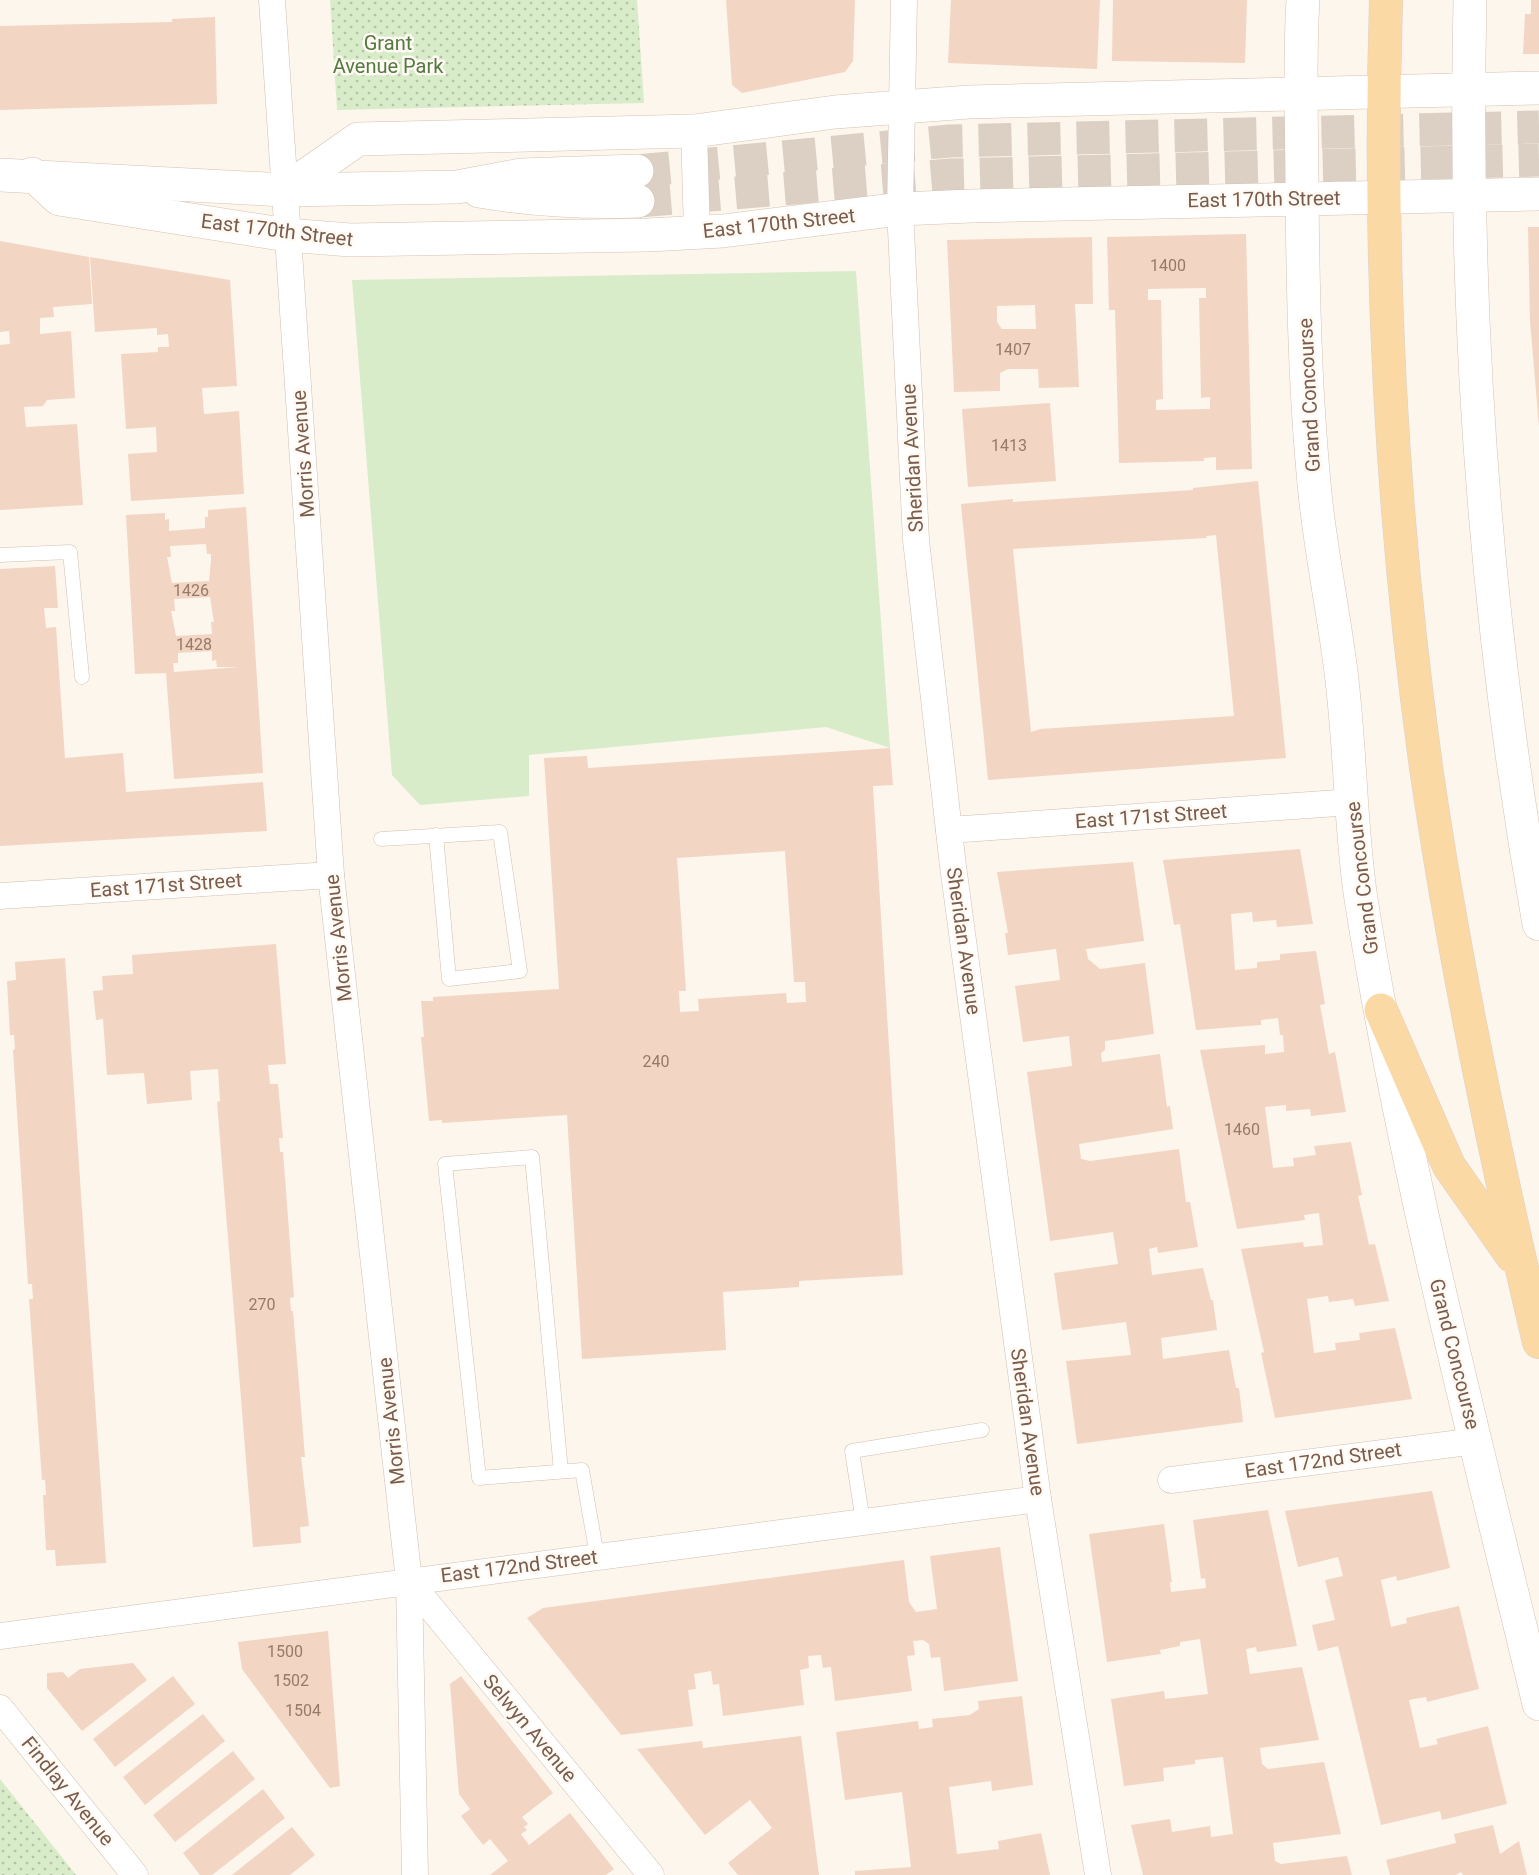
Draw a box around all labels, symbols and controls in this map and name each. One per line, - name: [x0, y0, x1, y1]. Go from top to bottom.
- park label: Grant Avenue Park: [333, 31, 444, 78]
- street label: East 170th Street: [1187, 186, 1341, 212]
- street label: East 170th Street: [702, 203, 856, 243]
- street label: East 170th Street: [200, 209, 354, 251]
- house number: 1400: [1150, 256, 1186, 275]
- street label: Grand Concourse: [1293, 317, 1325, 473]
- house number: 1407: [995, 340, 1031, 359]
- street label: Sheridan Avenue: [896, 383, 928, 533]
- street label: Morris Avenue: [287, 389, 319, 519]
- house number: 1413: [991, 436, 1027, 455]
- house number: 1426: [173, 581, 209, 600]
- house number: 1428: [176, 635, 212, 654]
- street label: East 171st Street: [1074, 799, 1228, 833]
- street label: Grand Concourse: [1341, 800, 1383, 956]
- street label: Sheridan Avenue: [942, 866, 986, 1016]
- street label: East 171st Street: [89, 868, 243, 902]
- street label: Morris Avenue: [319, 873, 357, 1003]
- house number: 240: [643, 1052, 669, 1071]
- house number: 1460: [1224, 1120, 1260, 1139]
- street label: Grand Concourse: [1425, 1276, 1485, 1432]
- house number: 270: [249, 1295, 275, 1314]
- street label: Sheridan Avenue: [1006, 1347, 1050, 1497]
- street label: Morris Avenue: [372, 1356, 410, 1486]
- street label: East 172nd Street: [1243, 1437, 1403, 1483]
- street label: East 172nd Street: [439, 1544, 599, 1588]
- house number: 1500: [267, 1642, 303, 1661]
- street label: Selwyn Avenue: [478, 1669, 582, 1787]
- house number: 1502: [273, 1671, 309, 1690]
- house number: 1504: [285, 1701, 321, 1720]
- street label: Findlay Avenue: [17, 1732, 119, 1850]

